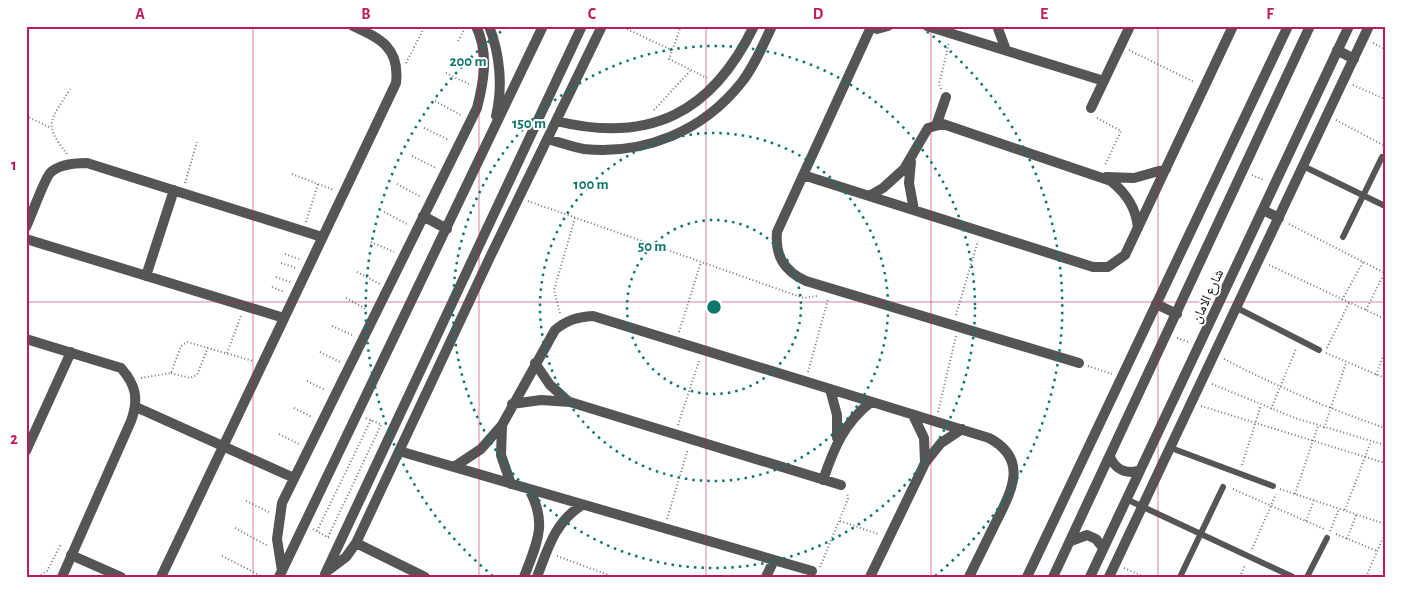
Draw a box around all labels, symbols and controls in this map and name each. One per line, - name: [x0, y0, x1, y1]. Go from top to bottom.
- text: A: [135, 6, 145, 22]
- text: B: [361, 6, 371, 22]
- text: C: [588, 6, 597, 22]
- text: D: [813, 6, 824, 22]
- text: E: [1040, 6, 1048, 22]
- text: F: [1266, 6, 1274, 22]
- text: 200 m: [449, 54, 487, 69]
- text: 150 m: [512, 116, 546, 131]
- text: 1: [11, 157, 17, 173]
- text: 100 m: [573, 177, 609, 192]
- text: 50 m: [638, 239, 666, 254]
- street label: شارع الامان: [1189, 267, 1228, 326]
- centre of rings: [705, 298, 723, 316]
- text: 2: [10, 431, 18, 447]

